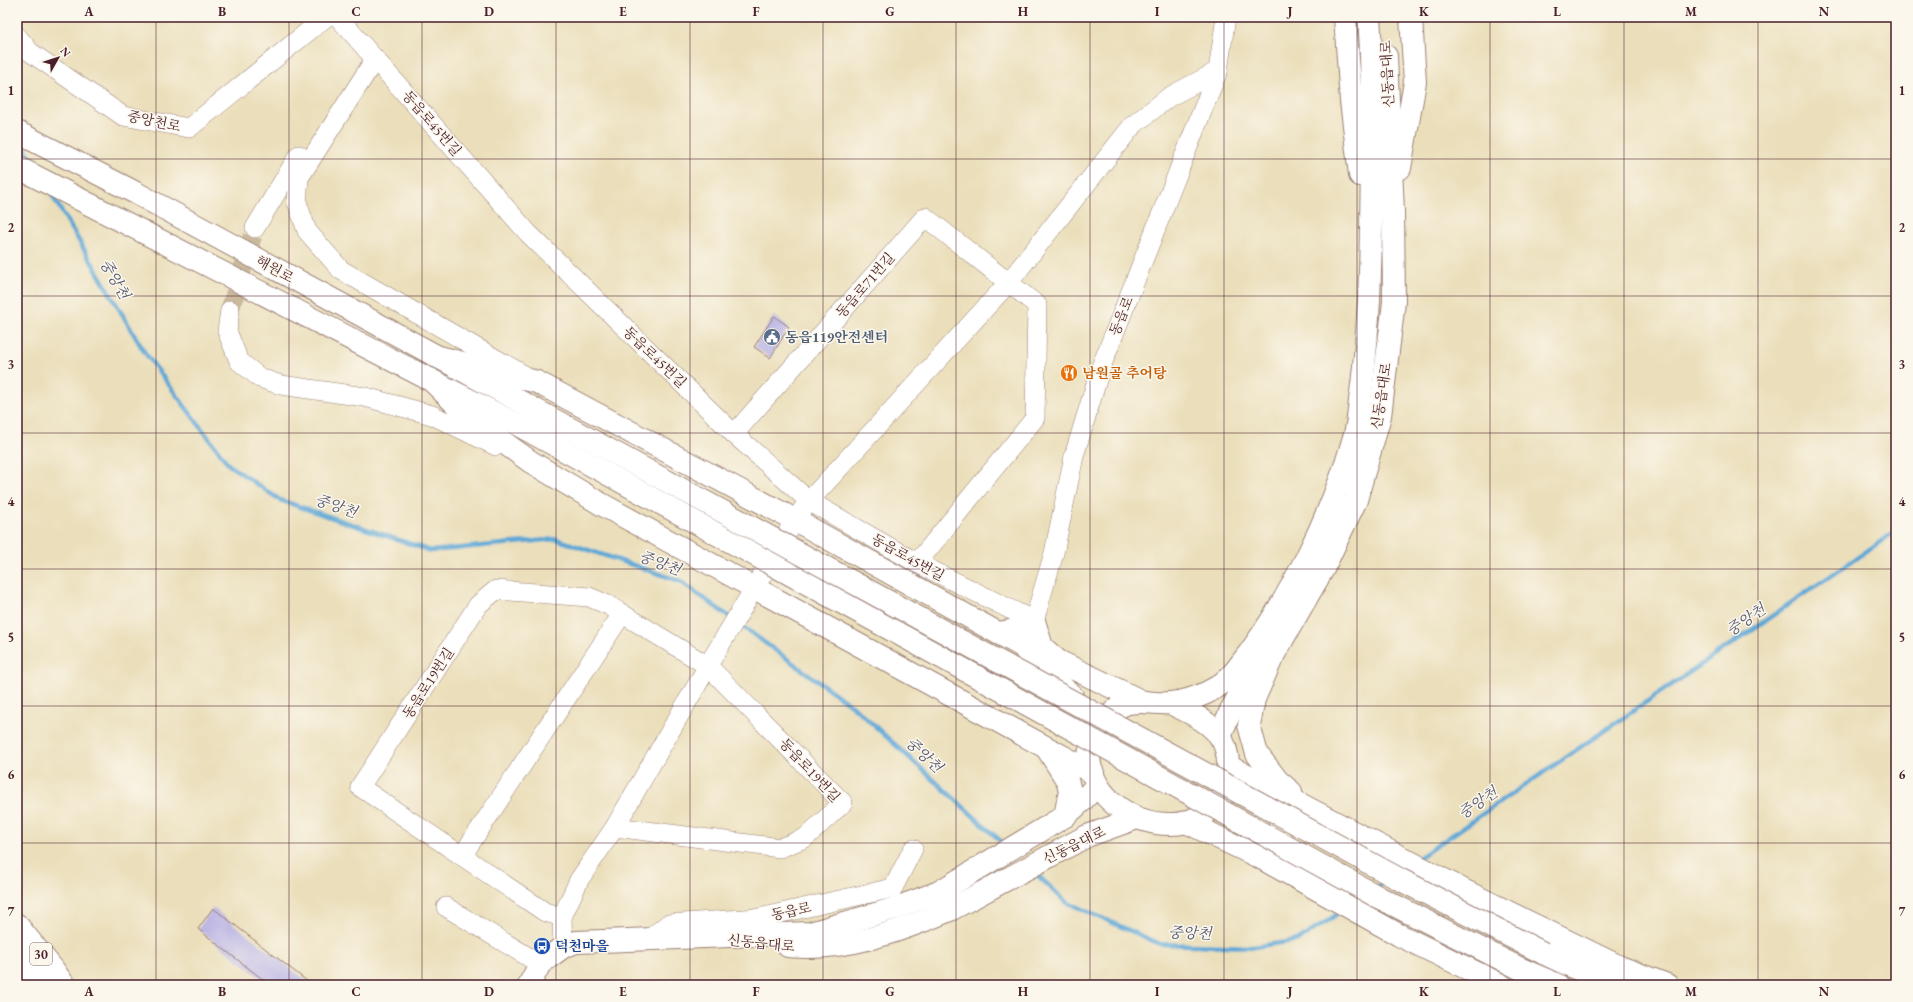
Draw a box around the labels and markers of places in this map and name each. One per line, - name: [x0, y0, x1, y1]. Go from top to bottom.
- public building icon: 동읍119안전센터: [762, 327, 782, 347]
- place label: 동읍119안전센터: [785, 328, 888, 346]
- restaurant icon: 남원골 추어탕: [1059, 363, 1079, 383]
- place label: 남원골 추어탕: [1082, 364, 1167, 382]
- bus stop icon: 덕천마을: [532, 936, 552, 956]
- place label: 덕천마을: [555, 937, 610, 955]

